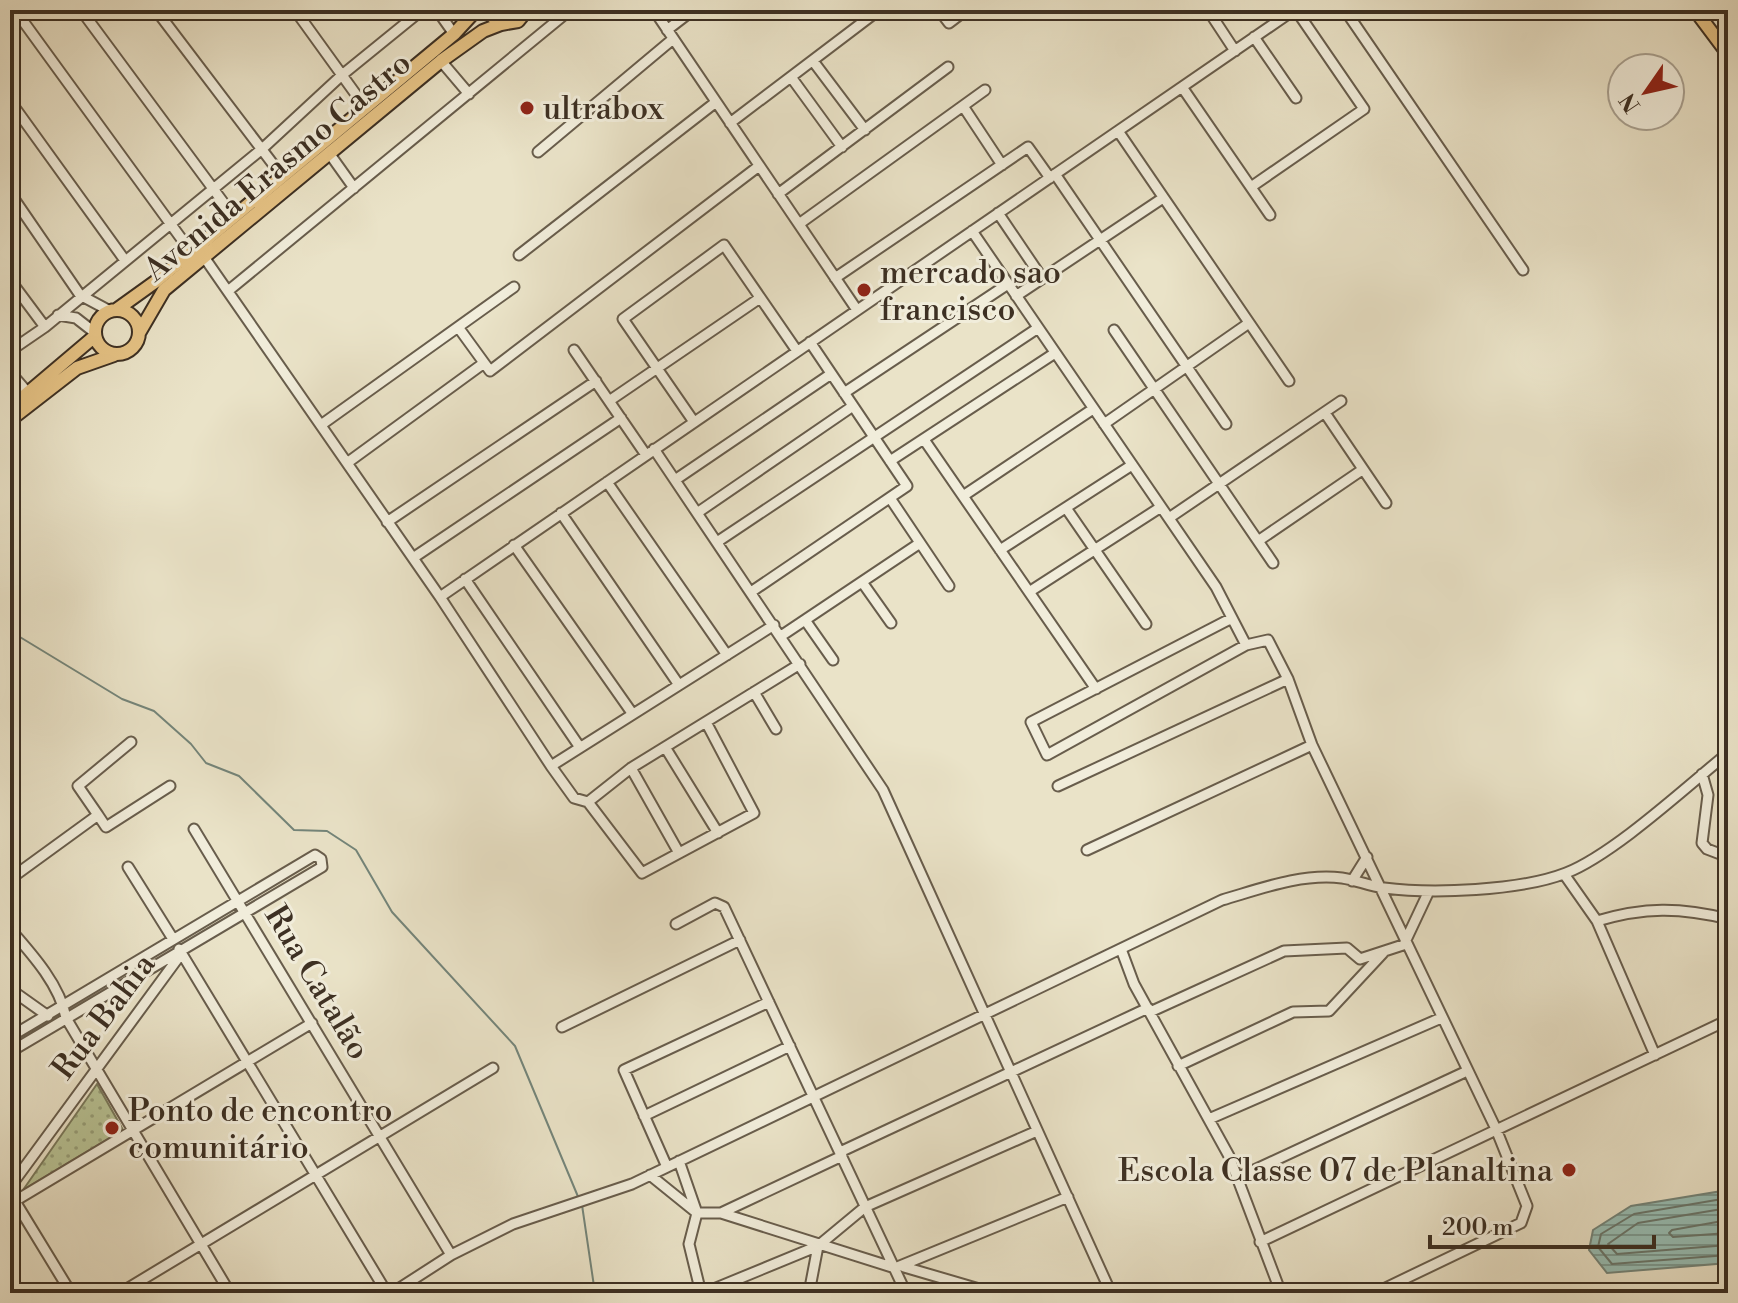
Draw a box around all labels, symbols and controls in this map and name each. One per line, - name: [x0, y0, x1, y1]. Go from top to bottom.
- street label: Avenida Erasmo Castro: [135, 43, 419, 291]
- north arrow: [1606, 52, 1686, 132]
- text: N: [1614, 87, 1647, 117]
- place label: ultrabox: [543, 89, 665, 129]
- marker: ultrabox: [518, 99, 536, 117]
- place label: mercado sao francisco: [880, 253, 1061, 330]
- marker: mercado sao francisco: [855, 281, 873, 299]
- street label: Rua Catalão: [255, 898, 379, 1067]
- street label: Rua Bahia: [43, 945, 165, 1088]
- place label: Ponto de encontro comunitário: [128, 1091, 392, 1168]
- marker: Ponto de encontro comunitário: [103, 1119, 121, 1137]
- place label: Escola Classe 07 de Planaltina: [1118, 1151, 1554, 1191]
- marker: Escola Classe 07 de Planaltina: [1560, 1161, 1578, 1179]
- scale bar: [1430, 1199, 1654, 1249]
- text: 200 m: [1442, 1213, 1513, 1243]

